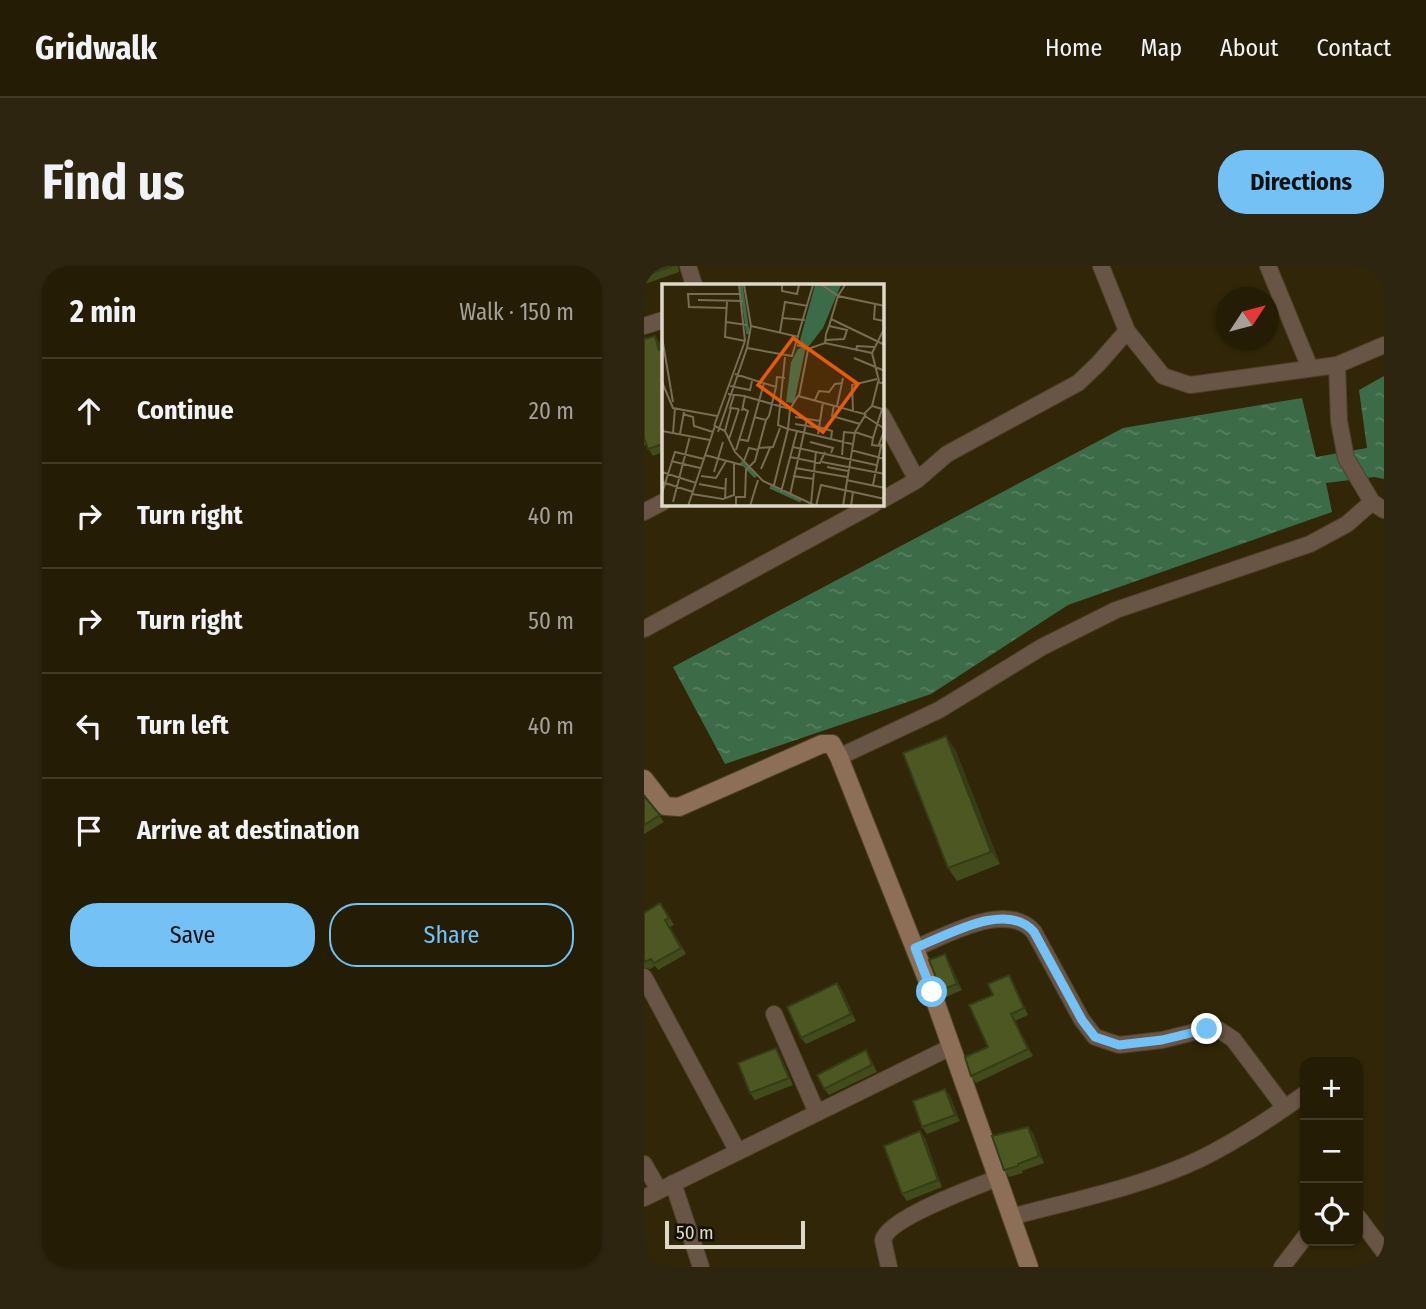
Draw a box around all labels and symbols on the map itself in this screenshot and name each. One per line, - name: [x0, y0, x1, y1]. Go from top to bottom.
- inset map: [662, 284, 884, 506]
- north arrow: [1216, 287, 1279, 350]
- route start: [916, 976, 947, 1007]
- route end: [1191, 1013, 1222, 1044]
- scale bar: [665, 1218, 805, 1250]

